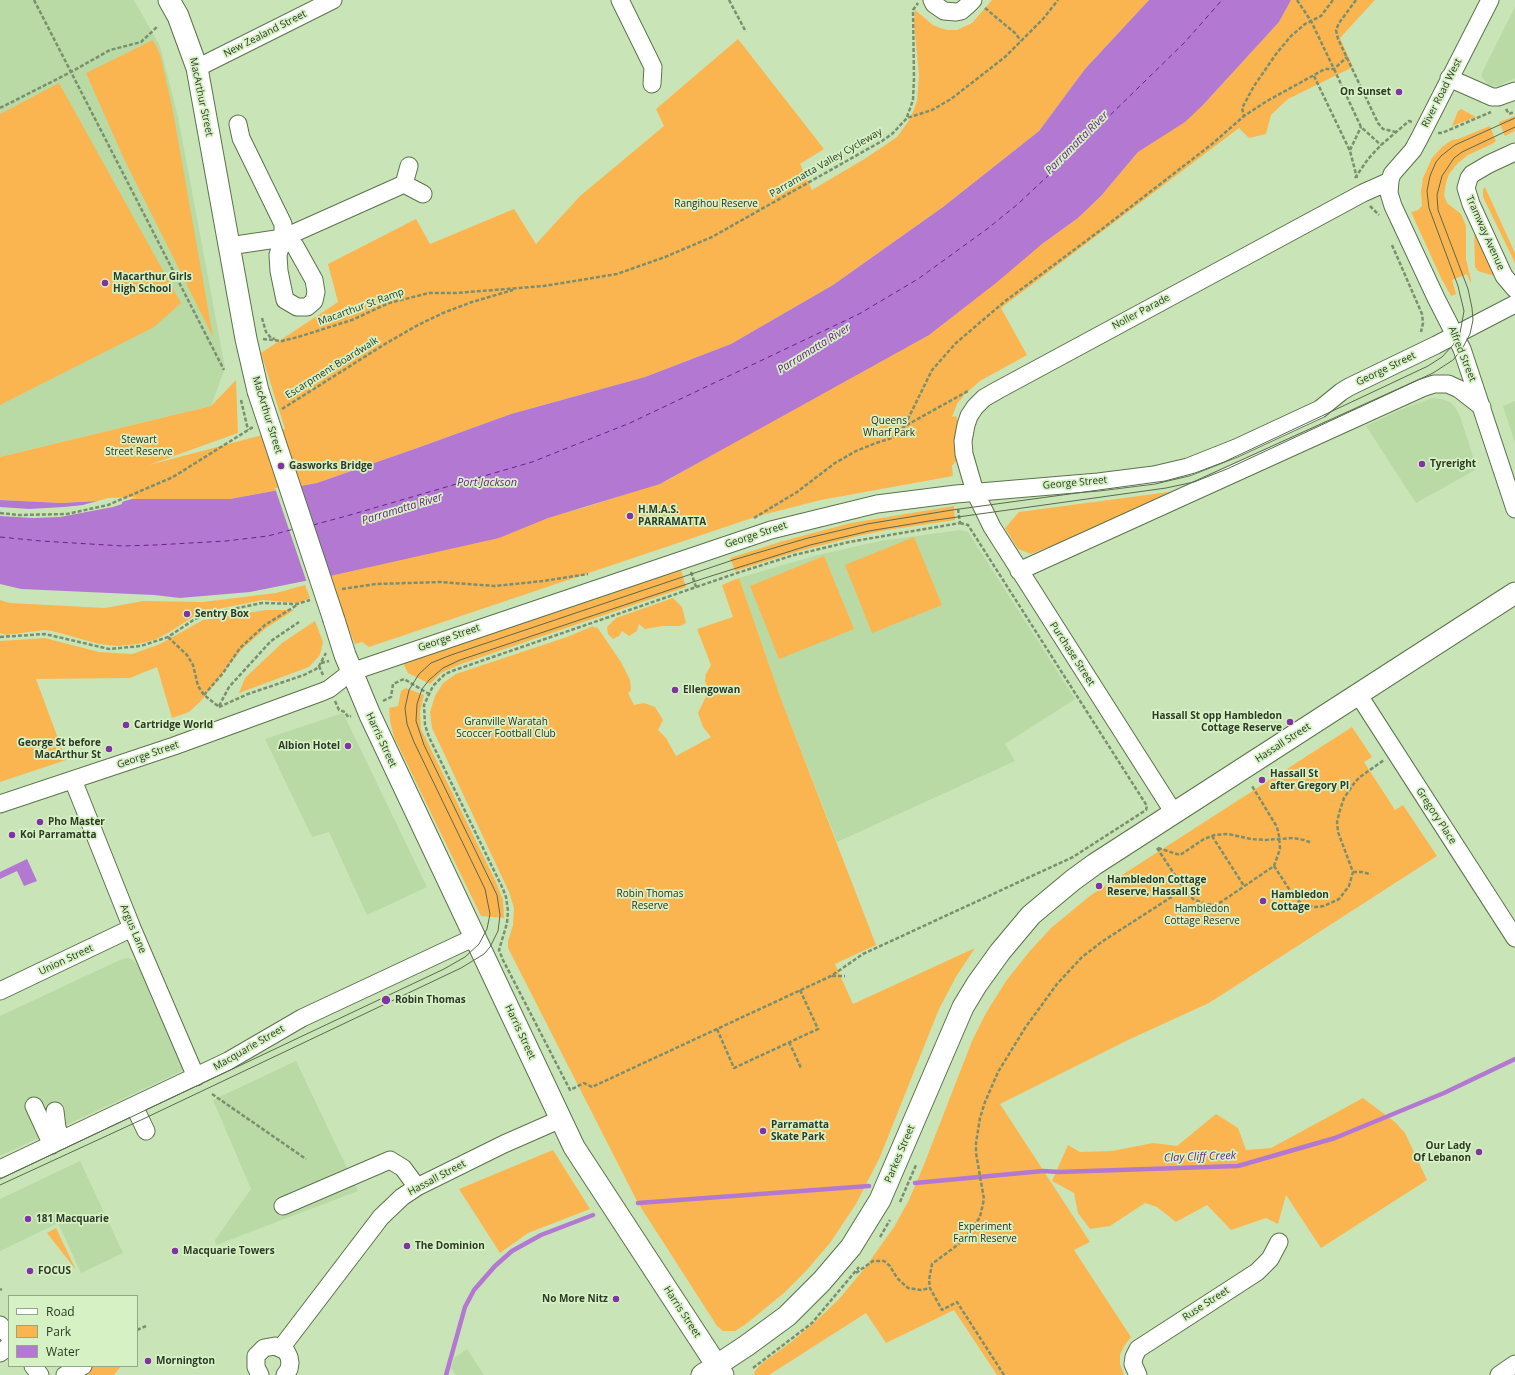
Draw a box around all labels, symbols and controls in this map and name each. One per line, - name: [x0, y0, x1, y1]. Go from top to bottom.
- street label: New Zealand Street: [222, 8, 308, 60]
- street label: MacArthur Street: [187, 57, 215, 137]
- street label: River Road West: [1419, 57, 1465, 129]
- place label: On Sunset: [1340, 86, 1391, 98]
- marker: On Sunset: [1394, 87, 1404, 97]
- water label: Parramatta River: [1043, 109, 1111, 177]
- street label: Parramatta Valley Cycleway: [768, 126, 884, 200]
- street label: Tramway Avenue: [1463, 194, 1507, 272]
- park label: Rangihou Reserve: [674, 198, 758, 210]
- place label: Macarthur Girls High School: [113, 271, 192, 294]
- marker: Macarthur Girls High School: [100, 278, 110, 288]
- street label: Macarthur St Ramp: [317, 286, 405, 328]
- street label: Noller Parade: [1110, 292, 1172, 332]
- water label: Parramatta River: [775, 321, 853, 377]
- street label: Alfred Street: [1445, 325, 1479, 383]
- street label: Escarpment Boardwalk: [283, 334, 381, 402]
- street label: George Street: [1354, 349, 1418, 389]
- street label: MacArthur Street: [250, 375, 284, 455]
- park label: Queens Wharf Park: [863, 415, 915, 438]
- park label: Stewart Street Reserve: [105, 434, 173, 458]
- place label: Tyreright: [1430, 458, 1476, 470]
- marker: Tyreright: [1417, 459, 1427, 469]
- place label: Gasworks Bridge: [289, 460, 373, 472]
- marker: Gasworks Bridge: [276, 461, 286, 471]
- street label: George Street: [1042, 474, 1108, 492]
- water label: Port Jackson: [457, 476, 517, 490]
- water label: Parramatta River: [360, 490, 444, 528]
- place label: H.M.A.S. PARRAMATTA: [638, 504, 706, 528]
- marker: H.M.A.S. PARRAMATTA: [625, 511, 635, 521]
- street label: George Street: [723, 519, 789, 551]
- place label: Sentry Box: [195, 608, 249, 620]
- marker: Sentry Box: [182, 609, 192, 619]
- street label: Purchase Street: [1047, 620, 1097, 688]
- street label: George Street: [417, 622, 481, 654]
- place label: Ellengowan: [683, 684, 740, 696]
- marker: Ellengowan: [670, 685, 680, 695]
- place label: Hassall St opp Hambledon Cottage Reserve: [1152, 710, 1282, 734]
- street label: Harris Street: [363, 711, 399, 769]
- park label: Granville Waratah Scoccer Football Club: [456, 716, 556, 740]
- marker: Hassall St opp Hambledon Cottage Reserve: [1285, 717, 1295, 727]
- place label: Cartridge World: [134, 719, 213, 731]
- marker: Cartridge World: [121, 720, 131, 730]
- street label: Hassall Street: [1253, 721, 1313, 765]
- place label: George St before MacArthur St: [18, 737, 101, 760]
- street label: George Street: [116, 739, 180, 771]
- place label: Albion Hotel: [278, 740, 340, 752]
- marker: Albion Hotel: [343, 741, 353, 751]
- marker: George St before MacArthur St: [104, 744, 114, 754]
- place label: Hassall St after Gregory Pl: [1270, 768, 1349, 792]
- marker: Hassall St after Gregory Pl: [1257, 775, 1267, 785]
- street label: Gregory Place: [1413, 786, 1459, 846]
- place label: Pho Master: [48, 816, 105, 828]
- marker: Pho Master: [35, 817, 45, 827]
- place label: Koi Parramatta: [20, 829, 97, 841]
- marker: Koi Parramatta: [7, 830, 17, 840]
- place label: Hambledon Cottage Reserve, Hassall St: [1107, 874, 1206, 898]
- marker: Hambledon Cottage Reserve, Hassall St: [1094, 881, 1104, 891]
- park label: Robin Thomas Reserve: [617, 888, 683, 912]
- place label: Hambledon Cottage: [1271, 889, 1329, 912]
- marker: Hambledon Cottage: [1258, 896, 1268, 906]
- street label: Argus Lane: [117, 903, 149, 955]
- park label: Hambledon Cottage Reserve: [1164, 903, 1240, 926]
- street label: Union Street: [37, 942, 95, 978]
- marker: Robin Thomas: [380, 994, 392, 1006]
- place label: Robin Thomas: [395, 994, 466, 1006]
- street label: Harris Street: [502, 1003, 538, 1061]
- street label: Macquarie Street: [211, 1023, 287, 1073]
- place label: Parramatta Skate Park: [771, 1119, 829, 1142]
- street label: Parkes Street: [882, 1123, 918, 1185]
- marker: Parramatta Skate Park: [758, 1126, 768, 1136]
- place label: Our Lady Of Lebanon: [1413, 1140, 1471, 1164]
- marker: Our Lady Of Lebanon: [1474, 1147, 1484, 1157]
- water label: Clay Cliff Creek: [1164, 1149, 1236, 1165]
- street label: Hassall Street: [406, 1158, 468, 1198]
- place label: 181 Macquarie: [36, 1213, 109, 1225]
- marker: 181 Macquarie: [23, 1214, 33, 1224]
- park label: Experiment Farm Reserve: [953, 1221, 1017, 1244]
- place label: The Dominion: [415, 1240, 485, 1252]
- marker: The Dominion: [402, 1241, 412, 1251]
- place label: Macquarie Towers: [183, 1245, 275, 1257]
- marker: Macquarie Towers: [170, 1246, 180, 1256]
- place label: FOCUS: [38, 1265, 71, 1277]
- marker: FOCUS: [25, 1266, 35, 1276]
- street label: Harris Street: [661, 1284, 703, 1340]
- street label: Ruse Street: [1180, 1284, 1232, 1324]
- place label: No More Nitz: [542, 1293, 608, 1305]
- marker: No More Nitz: [611, 1294, 621, 1304]
- legend: [8, 1295, 138, 1367]
- text: Road: [46, 1303, 75, 1320]
- text: Park: [46, 1323, 71, 1340]
- text: Water: [46, 1343, 80, 1360]
- place label: Mornington: [156, 1355, 215, 1367]
- marker: Mornington: [143, 1356, 153, 1366]

